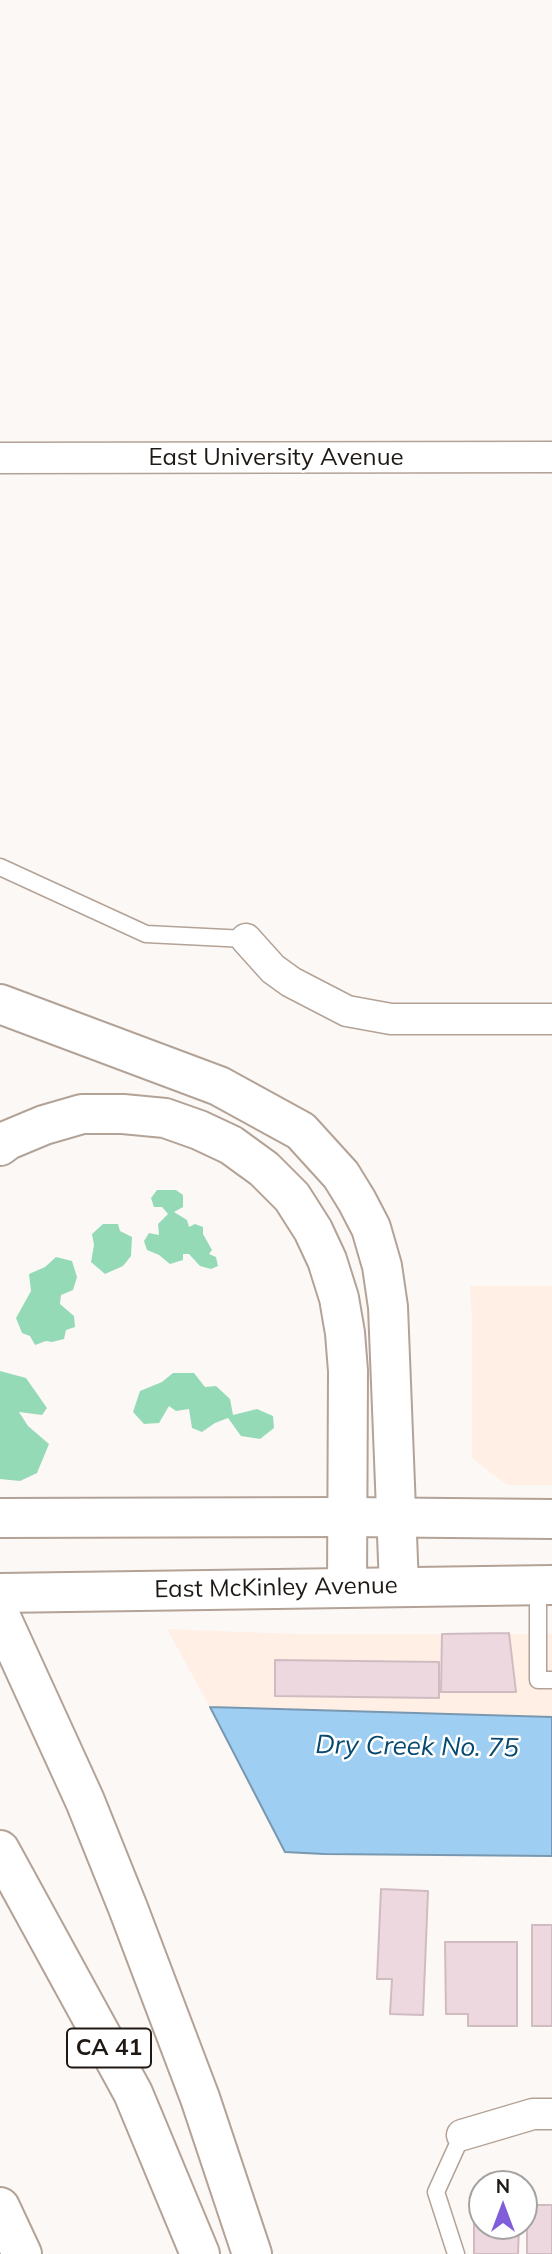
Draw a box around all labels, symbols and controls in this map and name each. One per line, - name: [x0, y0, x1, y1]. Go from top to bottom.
- street label: East University Avenue: [148, 444, 404, 472]
- street label: East McKinley Avenue: [154, 1571, 398, 1605]
- water label: Dry Creek No. 75: [315, 1730, 519, 1764]
- road number: CA 41: [67, 2028, 151, 2068]
- north arrow: [468, 2170, 538, 2240]
- text: N: [496, 2174, 510, 2198]

